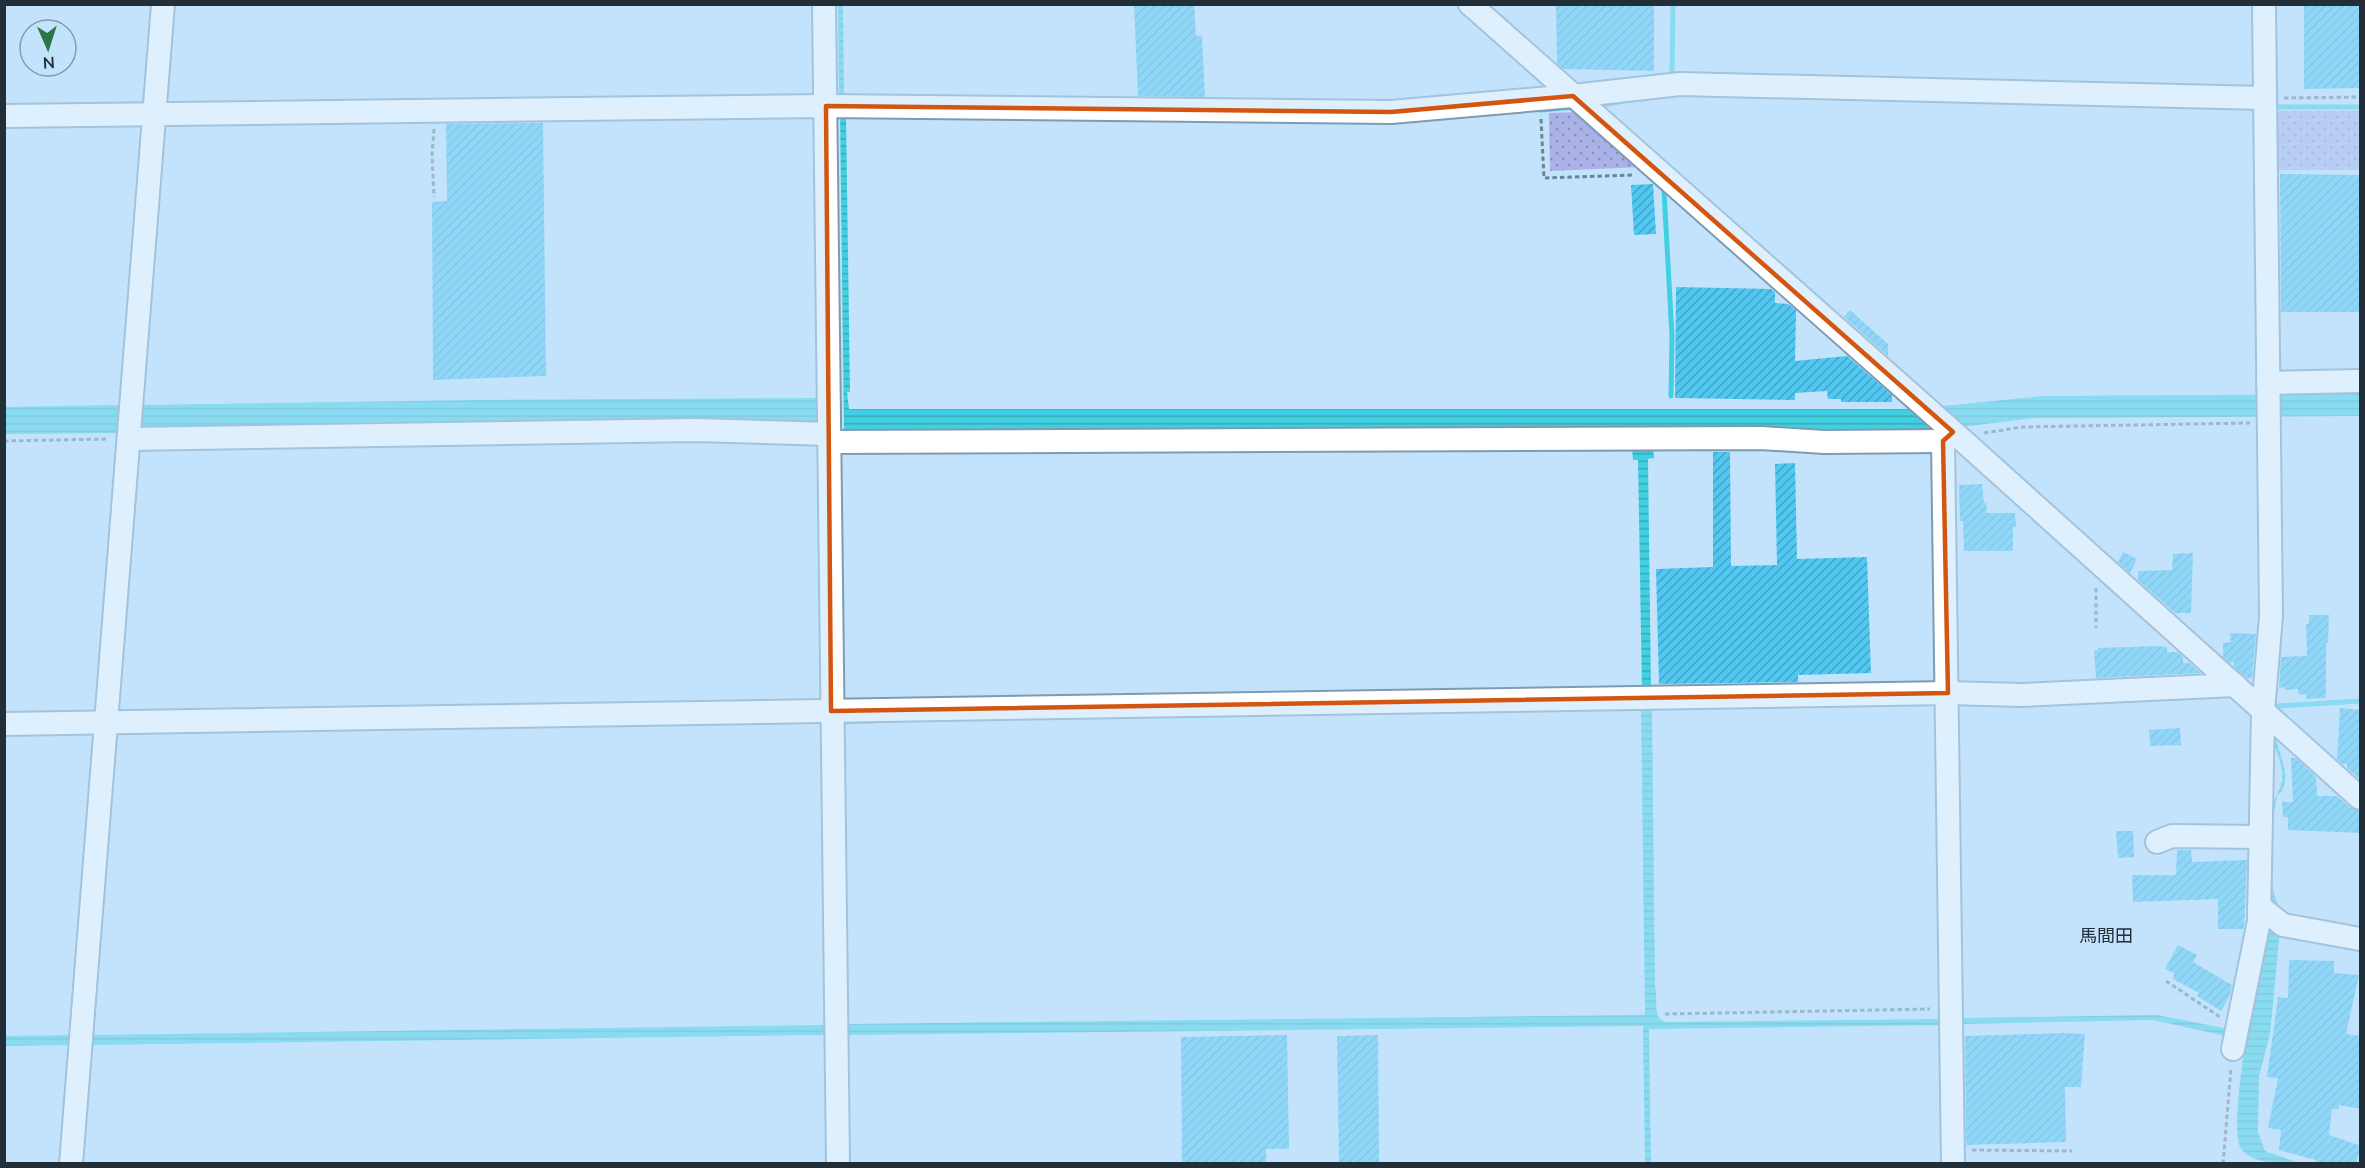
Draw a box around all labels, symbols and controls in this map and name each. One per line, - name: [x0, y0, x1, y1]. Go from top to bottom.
- north arrow: [18, 18, 78, 78]
- text: N: [42, 51, 55, 73]
- district label: 馬間田: [2079, 924, 2133, 948]

